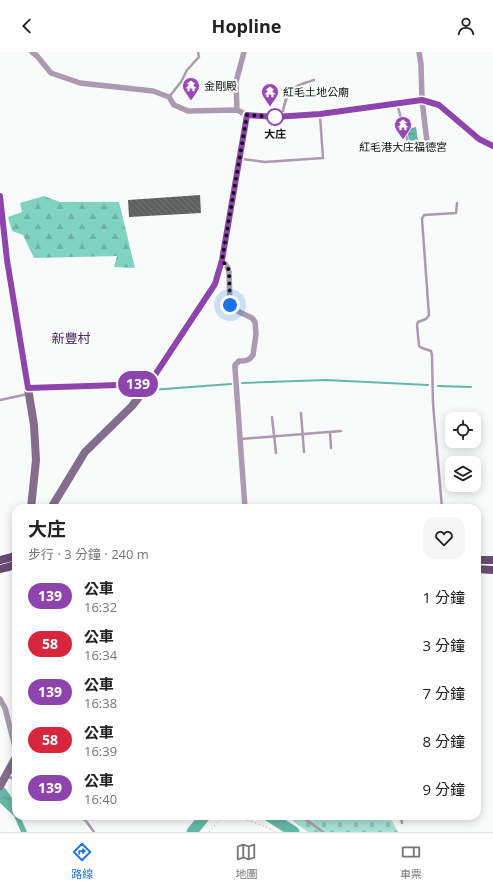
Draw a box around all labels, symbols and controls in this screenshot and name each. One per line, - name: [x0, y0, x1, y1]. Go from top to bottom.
- text: Hopline: [212, 14, 281, 38]
- icon: back: [16, 15, 38, 37]
- icon: person: [455, 15, 477, 37]
- temple icon: 金剛殿: [181, 76, 201, 101]
- place label: 金剛殿: [204, 78, 237, 93]
- temple icon: 紅毛土地公廟: [260, 82, 280, 107]
- place label: 紅毛土地公廟: [283, 84, 349, 99]
- marker: 大庄: [266, 108, 284, 126]
- temple icon: 紅毛港大庄福德宮: [393, 115, 413, 140]
- place label: 大庄: [264, 126, 286, 141]
- place label: 紅毛港大庄福德宮: [359, 139, 447, 154]
- your location: [220, 295, 240, 315]
- district label: 新豐村: [51, 329, 91, 347]
- line badge: 139: [115, 371, 161, 397]
- text: 139: [126, 374, 150, 393]
- map controls: [445, 412, 481, 492]
- button: locate: [445, 412, 481, 448]
- button: layers: [445, 456, 481, 492]
- text: 大庄: [28, 516, 66, 542]
- button: heart: [423, 517, 465, 559]
- text: 步行 · 3 分鐘 · 240 m: [28, 545, 149, 563]
- text: 公車: [84, 578, 114, 598]
- text: 139: [38, 586, 62, 605]
- text: 1 分鐘: [423, 587, 465, 607]
- text: 16:32: [84, 598, 117, 616]
- text: 公車: [84, 626, 114, 646]
- text: 58: [42, 634, 58, 653]
- text: 3 分鐘: [423, 635, 465, 655]
- text: 16:34: [84, 646, 117, 664]
- text: 公車: [84, 674, 114, 694]
- text: 139: [38, 682, 62, 701]
- text: 7 分鐘: [423, 683, 465, 703]
- text: 16:38: [84, 694, 117, 712]
- text: 公車: [84, 722, 114, 742]
- text: 58: [42, 730, 58, 749]
- text: 8 分鐘: [423, 731, 465, 751]
- text: 16:39: [84, 742, 117, 760]
- text: 公車: [84, 770, 114, 790]
- text: 139: [38, 778, 62, 797]
- text: 9 分鐘: [423, 779, 465, 799]
- text: 16:40: [84, 790, 117, 808]
- tab: 路線: [71, 841, 93, 881]
- tab: 地圖: [235, 841, 257, 881]
- tab: 車票: [400, 841, 422, 881]

